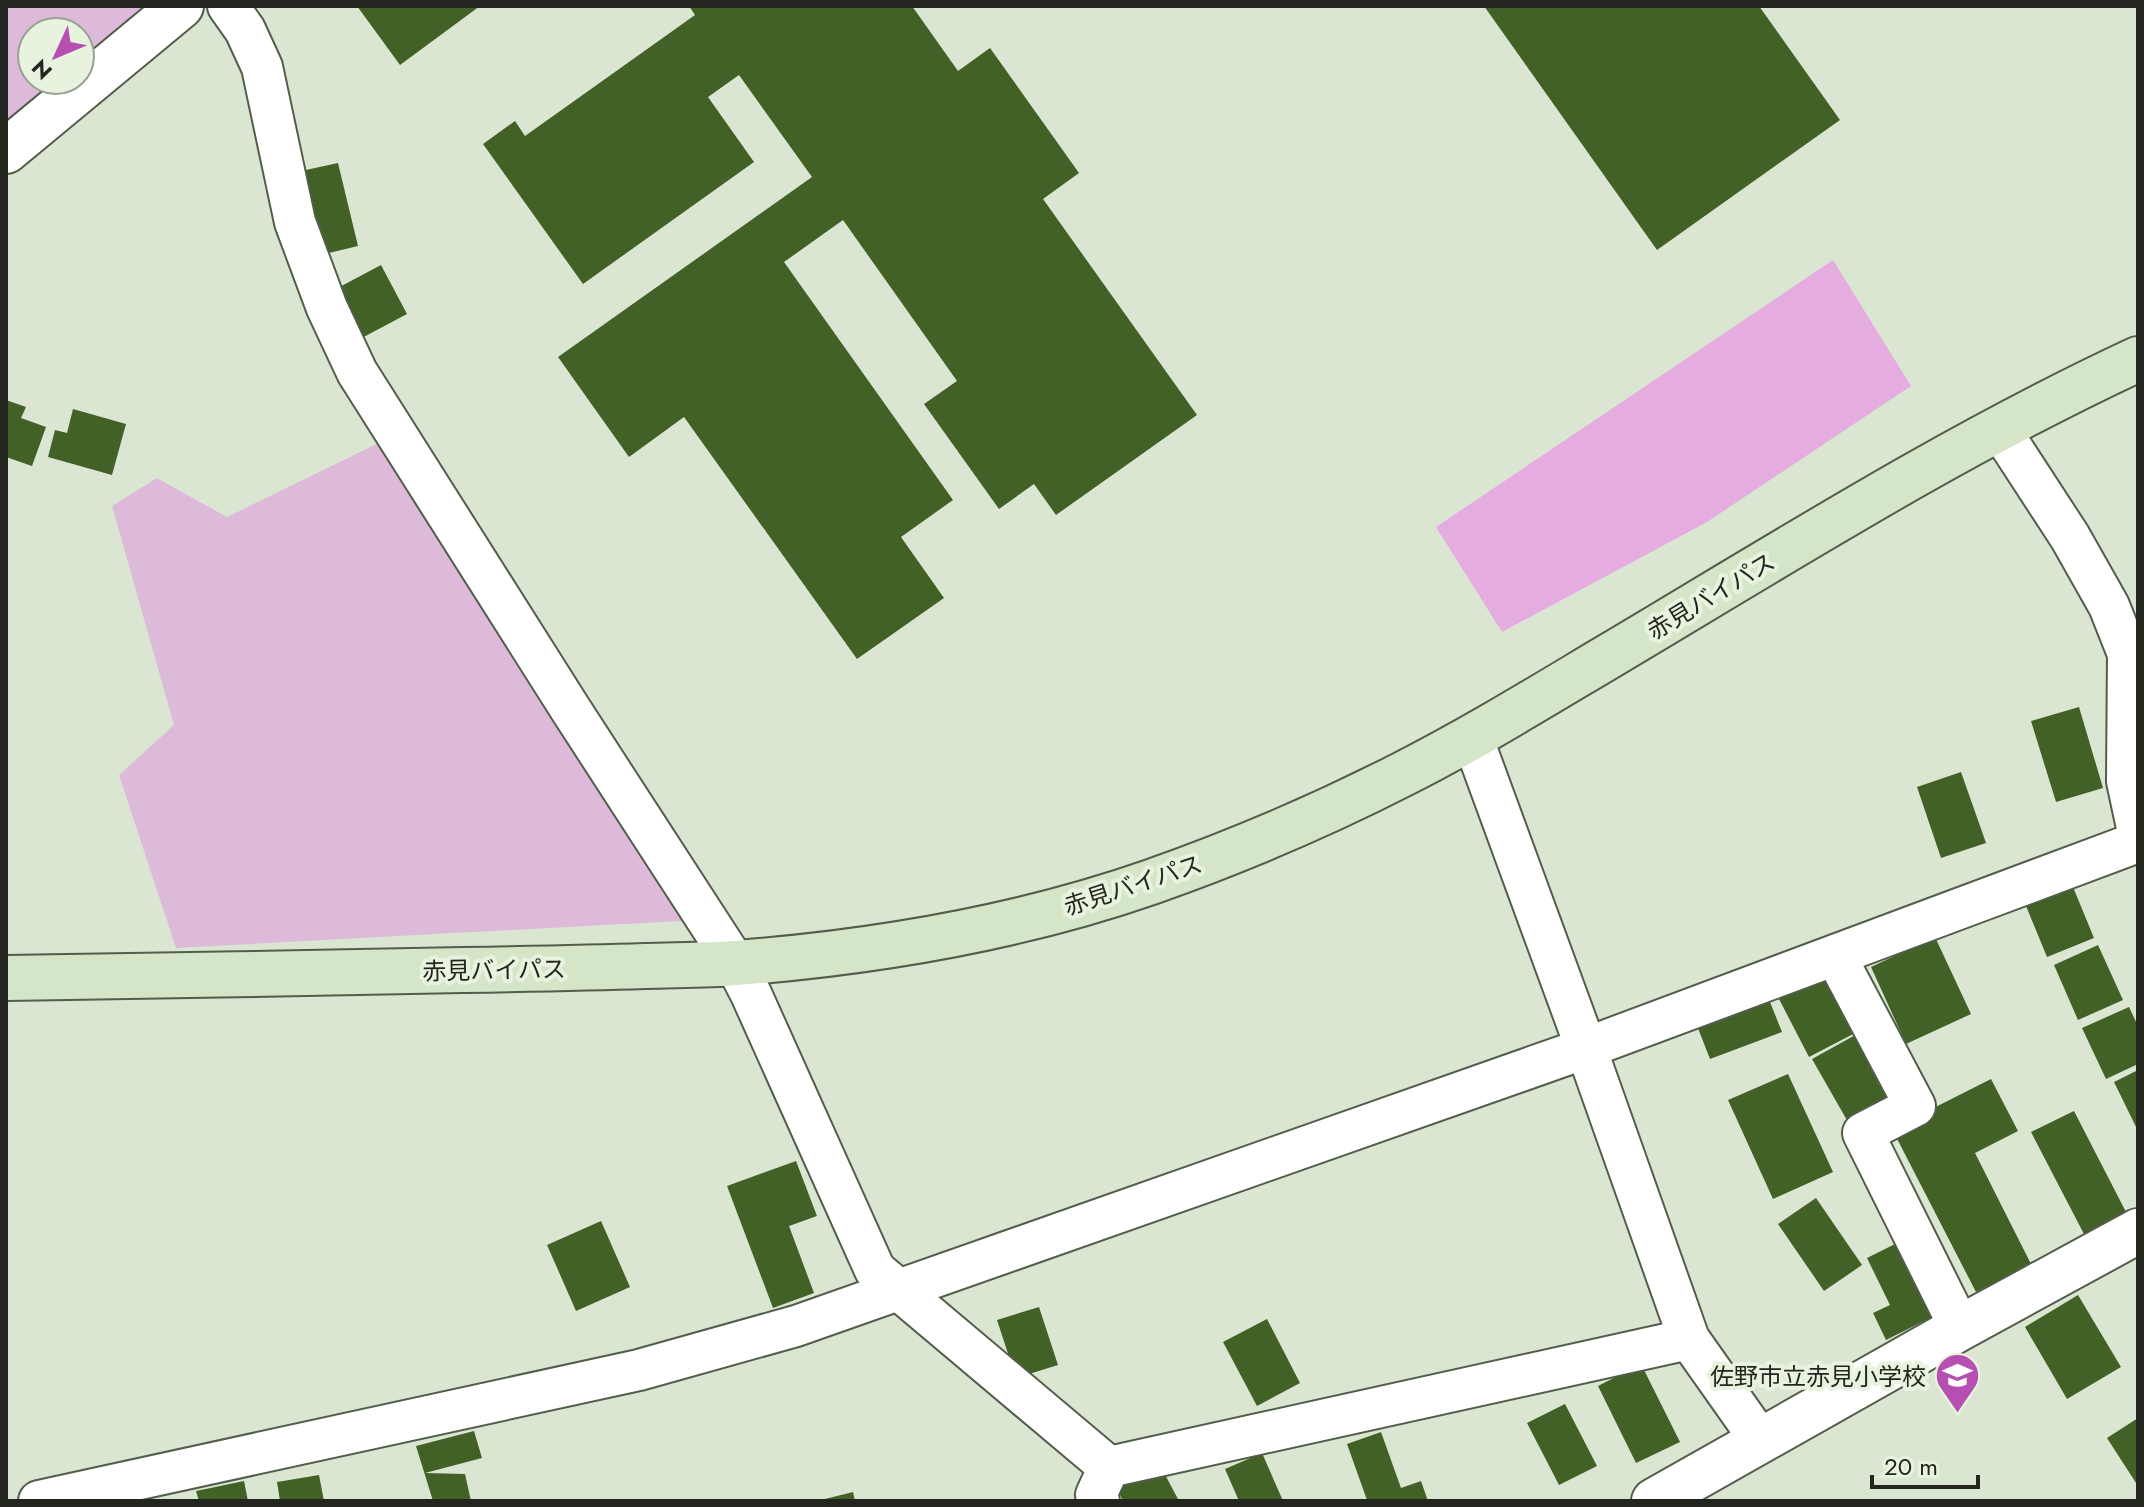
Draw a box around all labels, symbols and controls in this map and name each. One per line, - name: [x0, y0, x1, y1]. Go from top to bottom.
- north arrow: [16, 16, 96, 96]
- text: N: [24, 52, 59, 87]
- street label: 赤見バイパス: [1640, 544, 1782, 648]
- street label: 赤見バイパス: [1059, 846, 1207, 924]
- street label: 赤見バイパス: [422, 951, 566, 989]
- school or university icon: 佐野市立赤見小学校: [1933, 1352, 1981, 1415]
- place label: 佐野市立赤見小学校: [1710, 1359, 1926, 1394]
- scale bar: [1872, 1439, 1978, 1489]
- text: 20 m: [1884, 1449, 1938, 1484]

